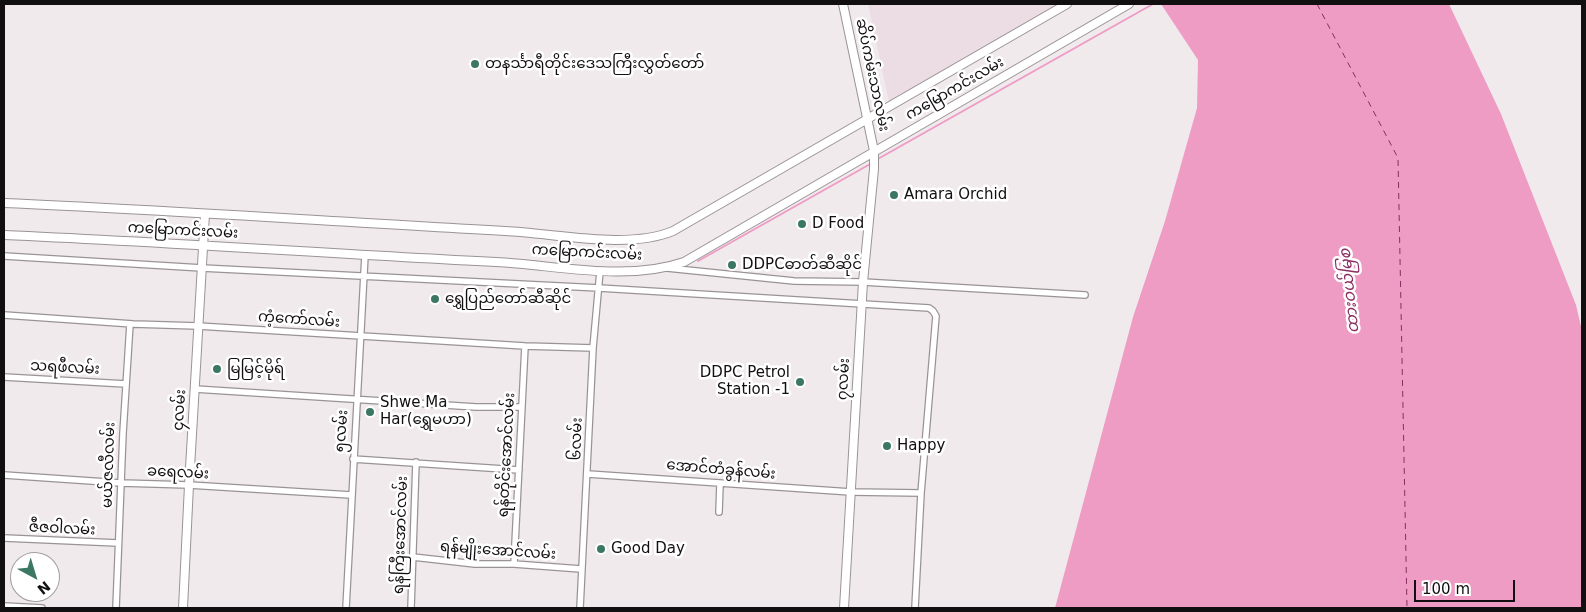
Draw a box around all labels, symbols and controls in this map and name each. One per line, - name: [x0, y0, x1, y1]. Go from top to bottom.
- street label: ဆိပ်ကမ်းသာလမ်း: [851, 17, 893, 133]
- street label: ကမြောကင်းလမ်း: [903, 54, 1007, 124]
- place label: တနင်္သာရီတိုင်းဒေသကြီးလွှတ်တော်: [485, 55, 704, 73]
- marker: တနင်္သာရီတိုင်းဒေသကြီးလွှတ်တော်: [469, 58, 481, 70]
- place label: Amara Orchid: [904, 186, 1007, 204]
- marker: Amara Orchid: [888, 189, 900, 201]
- place label: D Food: [812, 215, 864, 233]
- marker: D Food: [796, 218, 808, 230]
- street label: ကမြောကင်းလမ်း: [127, 219, 239, 243]
- street label: ကမြောကင်းလမ်း: [531, 241, 643, 265]
- water label: ထားဝယ်မြစ: [1336, 248, 1364, 334]
- place label: DDPCဓာတ်ဆီဆိုင်: [742, 256, 862, 274]
- marker: DDPCဓာတ်ဆီဆိုင်: [726, 259, 738, 271]
- place label: ရွှေပြည်တော်ဆီဆိုင်: [445, 290, 571, 308]
- marker: ရွှေပြည်တော်ဆီဆိုင်: [429, 293, 441, 305]
- street label: ကံ့ကော်လမ်း: [257, 308, 341, 332]
- street label: သရဖီလမ်း: [30, 357, 100, 379]
- street label: ၇လမ်း: [834, 358, 854, 400]
- place label: မြမြင့်မိုရ်: [227, 360, 284, 378]
- marker: မြမြင့်မိုရ်: [211, 363, 223, 375]
- place label: DDPC Petrol Station -1: [700, 364, 790, 399]
- marker: DDPC Petrol Station -1: [794, 376, 806, 388]
- street label: ၄လမ်း: [170, 389, 190, 431]
- street label: ရန်တိုင်းအောင်လမ်း: [495, 392, 519, 518]
- place label: Shwe Ma Har(‌‌ရွှေမဟာ): [380, 394, 472, 429]
- marker: Shwe Ma Har(‌‌ရွှေမဟာ): [364, 406, 376, 418]
- street label: ၅လမ်း: [332, 409, 352, 453]
- street label: ၆လမ်း: [567, 417, 587, 461]
- street label: မယ်ဇလီလမ်း: [98, 422, 120, 508]
- place label: Happy: [897, 437, 945, 455]
- marker: Happy: [881, 440, 893, 452]
- street label: အောင်တံခွန်လမ်း: [666, 456, 776, 484]
- street label: ခရေလမ်း: [147, 462, 209, 484]
- street label: ရန်ကြီးအောင်လမ်း: [390, 475, 412, 595]
- street label: ဇီဇဝါလမ်း: [28, 518, 96, 540]
- street label: ရန်မျိုးအောင်လမ်း: [439, 538, 557, 564]
- place label: Good Day: [611, 540, 685, 558]
- marker: Good Day: [595, 543, 607, 555]
- north arrow: [10, 552, 60, 602]
- scale bar: [1416, 570, 1517, 602]
- text: N: [34, 578, 53, 598]
- text: 100 m: [1422, 580, 1470, 598]

